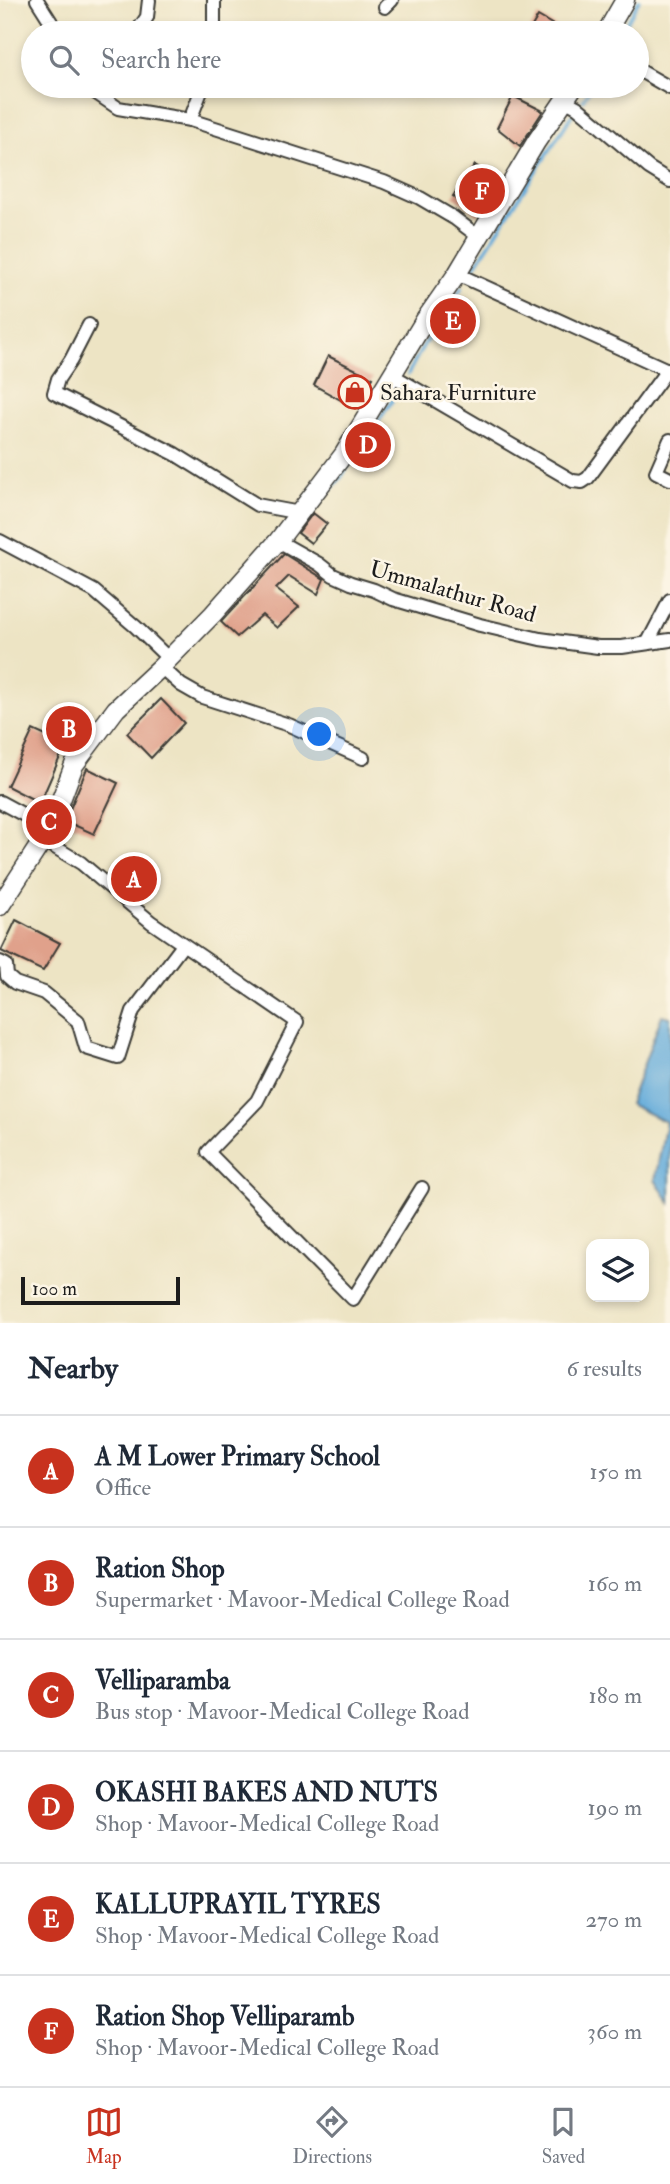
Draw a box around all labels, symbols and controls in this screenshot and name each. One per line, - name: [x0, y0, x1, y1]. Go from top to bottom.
- search box: [21, 21, 649, 98]
- icon: search: [45, 41, 83, 79]
- text: Search here: [101, 44, 221, 76]
- pin: F: [459, 165, 505, 217]
- pin: E: [430, 295, 476, 347]
- shop icon: Sahara Furniture: [336, 373, 374, 411]
- place label: Sahara Furniture: [380, 378, 537, 407]
- pin: D: [345, 419, 391, 471]
- street label: Ummalathur Road: [366, 554, 540, 629]
- pin: B: [46, 703, 92, 755]
- your location: [302, 717, 336, 751]
- pin: C: [26, 796, 72, 848]
- pin: A: [111, 853, 157, 905]
- map controls: [586, 1239, 649, 1302]
- button: layers: [586, 1239, 649, 1302]
- scale bar: [21, 1274, 180, 1306]
- text: 100 m: [32, 1277, 77, 1301]
- text: Nearby: [28, 1350, 118, 1387]
- text: 6 results: [567, 1354, 642, 1383]
- text: A M Lower Primary School: [95, 1441, 380, 1473]
- text: A: [44, 1457, 58, 1486]
- text: 150 m: [589, 1457, 642, 1486]
- text: Office: [95, 1473, 151, 1502]
- text: Ration Shop: [95, 1553, 225, 1585]
- text: B: [43, 1569, 59, 1598]
- text: 160 m: [588, 1569, 642, 1598]
- text: Supermarket · Mavoor-Medical College Road: [95, 1585, 510, 1614]
- text: Velliparamba: [95, 1665, 230, 1697]
- text: C: [43, 1681, 59, 1710]
- text: 180 m: [589, 1681, 642, 1710]
- text: Bus stop · Mavoor-Medical College Road: [95, 1697, 470, 1726]
- text: OKASHI BAKES AND NUTS: [95, 1777, 438, 1809]
- text: D: [42, 1793, 60, 1822]
- text: 190 m: [588, 1793, 642, 1822]
- text: Shop · Mavoor-Medical College Road: [95, 1809, 439, 1838]
- text: KALLUPRAYIL TYRES: [95, 1889, 381, 1921]
- text: E: [43, 1905, 59, 1934]
- text: 270 m: [585, 1905, 642, 1934]
- text: Shop · Mavoor-Medical College Road: [95, 1921, 439, 1950]
- text: Ration Shop Velliparamb: [95, 2001, 354, 2033]
- text: F: [44, 2017, 58, 2046]
- text: 360 m: [587, 2017, 642, 2046]
- text: Shop · Mavoor-Medical College Road: [95, 2033, 439, 2062]
- tab: Map: [85, 2103, 123, 2169]
- tab: Directions: [292, 2103, 372, 2169]
- tab: Saved: [542, 2103, 585, 2169]

